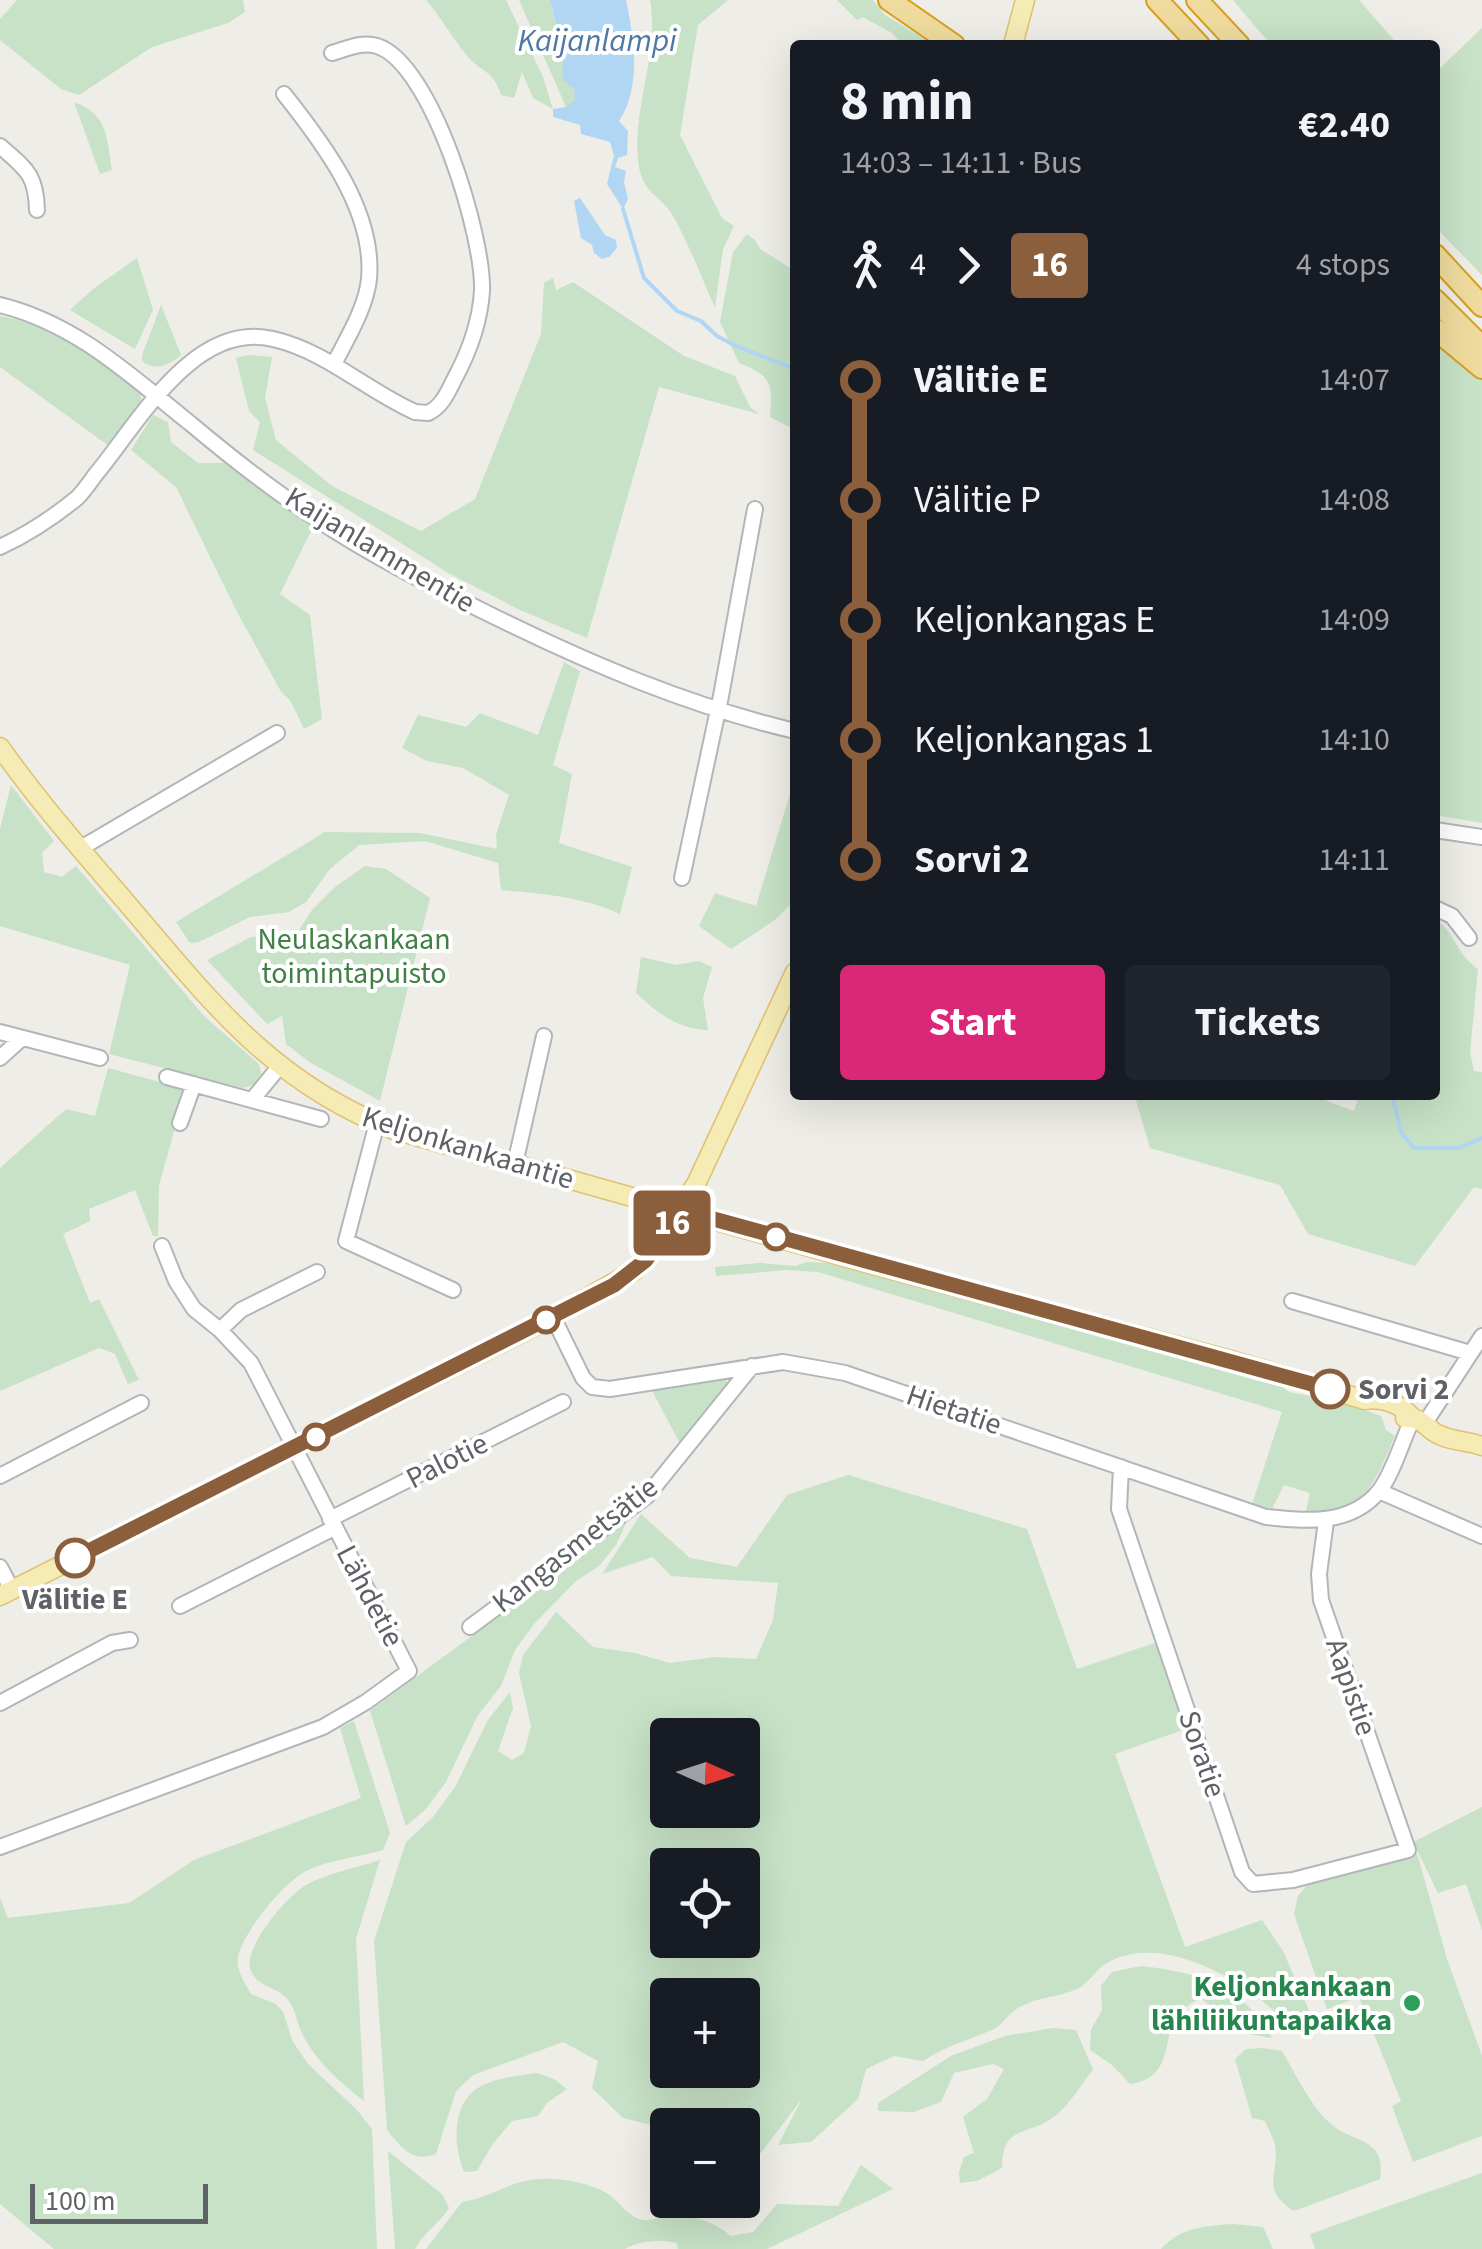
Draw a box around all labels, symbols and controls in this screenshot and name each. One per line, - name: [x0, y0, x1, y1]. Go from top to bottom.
- water label: Kaijanlampi: [517, 18, 677, 64]
- text: 8 min: [840, 63, 974, 141]
- text: €2.40: [1298, 98, 1390, 152]
- text: 14:03 – 14:11 · Bus: [840, 140, 1082, 186]
- icon: walk: [840, 238, 895, 293]
- icon: forward: [941, 238, 996, 293]
- text: 16: [1031, 240, 1068, 290]
- text: 4: [910, 242, 926, 288]
- text: 4 stops: [1296, 242, 1390, 288]
- text: Välitie E: [914, 353, 1048, 407]
- text: 14:07: [1318, 357, 1390, 403]
- text: Välitie P: [914, 473, 1041, 527]
- street label: Kaijanlammentie: [277, 476, 483, 624]
- text: 14:08: [1318, 477, 1390, 523]
- text: Keljonkangas E: [914, 593, 1155, 647]
- text: 14:09: [1318, 597, 1390, 643]
- text: Keljonkangas 1: [914, 713, 1154, 767]
- text: 14:10: [1318, 717, 1390, 763]
- text: Sorvi 2: [914, 833, 1030, 887]
- text: 14:11: [1318, 837, 1390, 883]
- park label: Neulaskankaan toimintapuisto: [257, 918, 451, 995]
- button: Start: [840, 965, 1105, 1080]
- button: Tickets: [1125, 965, 1390, 1080]
- street label: Keljonkankaantie: [357, 1095, 579, 1201]
- line badge: 16: [627, 1190, 717, 1256]
- text: 16: [654, 1198, 690, 1248]
- unlabelled marker: [763, 1224, 789, 1250]
- unlabelled marker: [533, 1307, 559, 1333]
- place label: Sorvi 2: [1358, 1368, 1449, 1411]
- marker: Sorvi 2: [1311, 1370, 1349, 1408]
- street label: Hietatie: [901, 1374, 1007, 1446]
- street label: Palotie: [399, 1422, 495, 1500]
- unlabelled marker: [303, 1424, 329, 1450]
- street label: Kangasmetsätie: [483, 1466, 667, 1624]
- street label: Lähdetie: [325, 1537, 415, 1655]
- marker: Välitie E: [56, 1539, 94, 1577]
- place label: Välitie E: [21, 1578, 128, 1621]
- street label: Aapistie: [1314, 1632, 1388, 1742]
- street label: Soratie: [1167, 1705, 1237, 1803]
- north arrow: [650, 1718, 760, 1828]
- map controls: [650, 1718, 760, 2218]
- button: locate: [650, 1848, 760, 1958]
- place label: Keljonkankaan lähiliikuntapaikka: [1151, 1965, 1392, 2042]
- button: +: [650, 1978, 760, 2088]
- marker: Keljonkankaan lähiliikuntapaikka: [1401, 1992, 1423, 2014]
- button: −: [650, 2108, 760, 2218]
- scale bar: [30, 2179, 208, 2224]
- text: 100 m: [45, 2181, 116, 2221]

